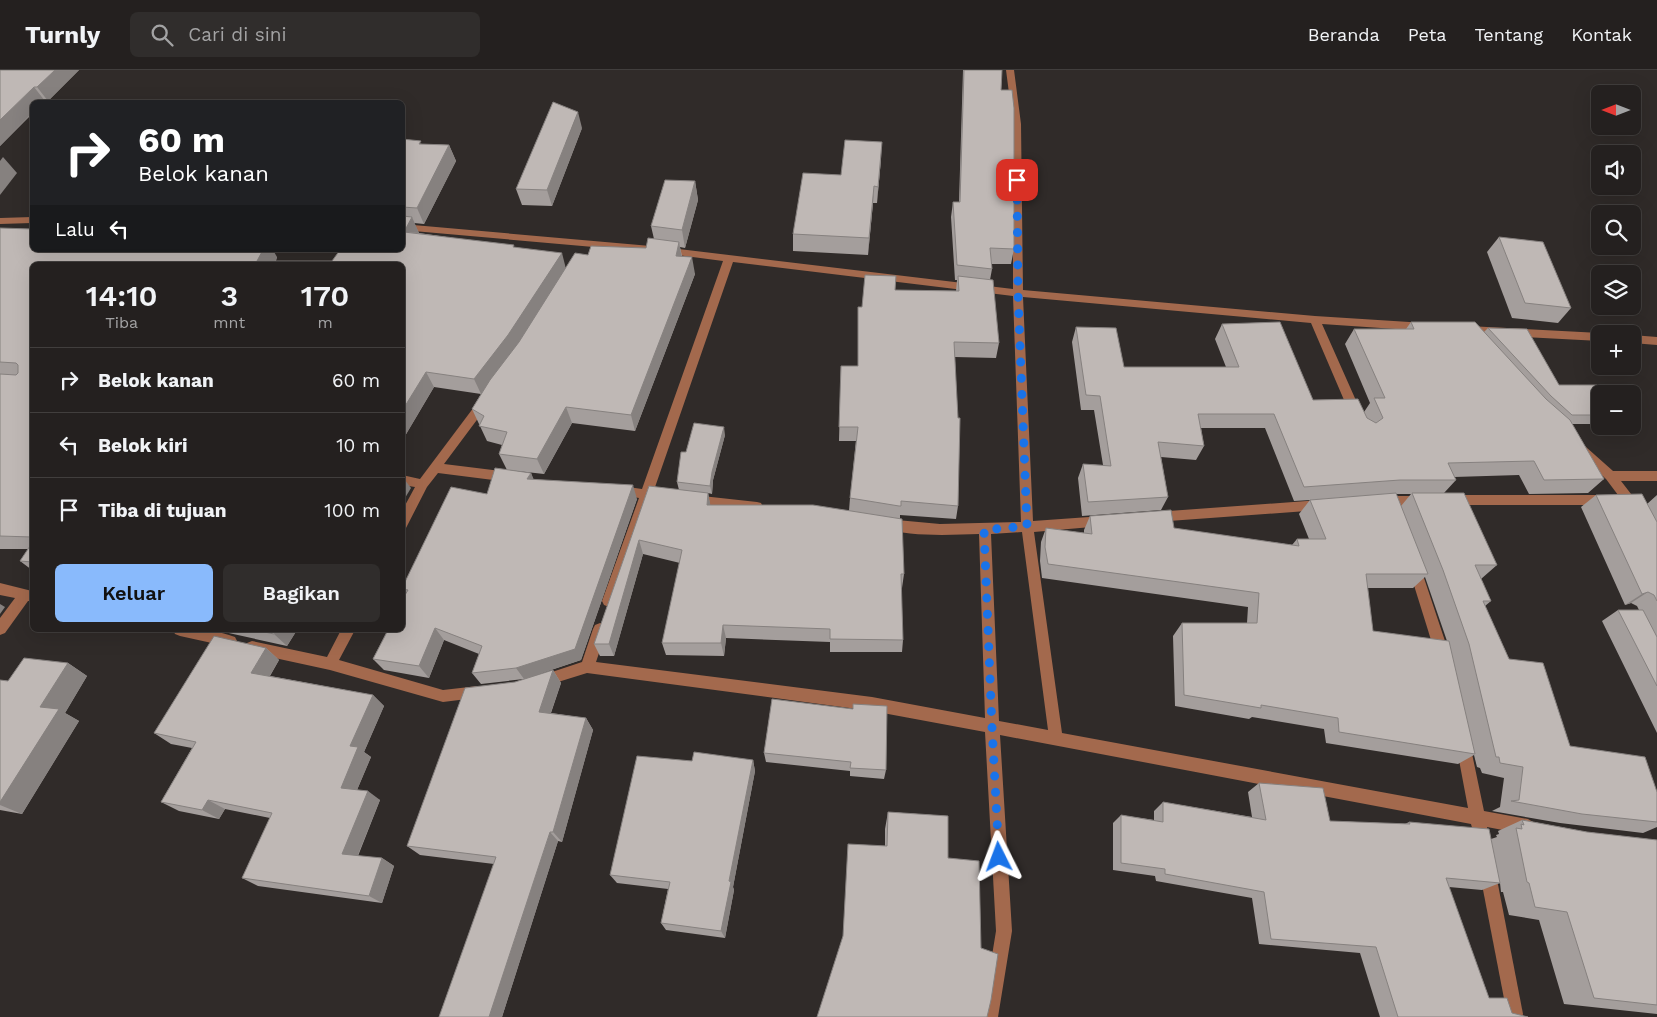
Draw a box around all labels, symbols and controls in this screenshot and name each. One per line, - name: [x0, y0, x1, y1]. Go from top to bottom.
- search box: [130, 12, 480, 57]
- text: Turnly: [25, 21, 100, 49]
- icon: search: [148, 21, 176, 49]
- text: Cari di sini: [188, 23, 287, 46]
- text: Beranda: [1308, 24, 1380, 45]
- text: Peta: [1408, 24, 1446, 45]
- text: Tentang: [1474, 24, 1543, 45]
- text: Kontak: [1571, 24, 1632, 45]
- north arrow: [1591, 85, 1641, 135]
- map controls: [1591, 85, 1641, 435]
- text: 60 m: [138, 119, 225, 161]
- icon: right: [55, 120, 120, 185]
- button: sound: [1591, 145, 1641, 195]
- pin: [996, 159, 1038, 201]
- text: Belok kanan: [138, 161, 269, 186]
- icon: arrive: [1003, 166, 1031, 194]
- button: search: [1591, 205, 1641, 255]
- icon: left: [105, 215, 133, 243]
- text: Lalu: [55, 218, 95, 241]
- button: layers: [1591, 265, 1641, 315]
- text: 14:10: [86, 278, 158, 313]
- text: 3: [220, 278, 238, 313]
- text: 170: [301, 278, 349, 313]
- text: Tiba: [105, 313, 138, 332]
- text: mnt: [213, 313, 245, 332]
- text: m: [317, 313, 333, 332]
- button: +: [1591, 325, 1641, 375]
- icon: right: [55, 366, 83, 394]
- text: Belok kanan: [98, 369, 214, 392]
- text: 60 m: [332, 369, 380, 392]
- button: −: [1591, 385, 1641, 435]
- icon: left: [55, 431, 83, 459]
- text: Belok kiri: [98, 434, 188, 457]
- text: 10 m: [336, 434, 380, 457]
- icon: arrive: [55, 496, 83, 524]
- text: Tiba di tujuan: [98, 499, 227, 522]
- text: 100 m: [324, 499, 380, 522]
- button: Keluar: [55, 564, 213, 622]
- button: Bagikan: [223, 564, 380, 622]
- position arrow: [972, 830, 1024, 882]

